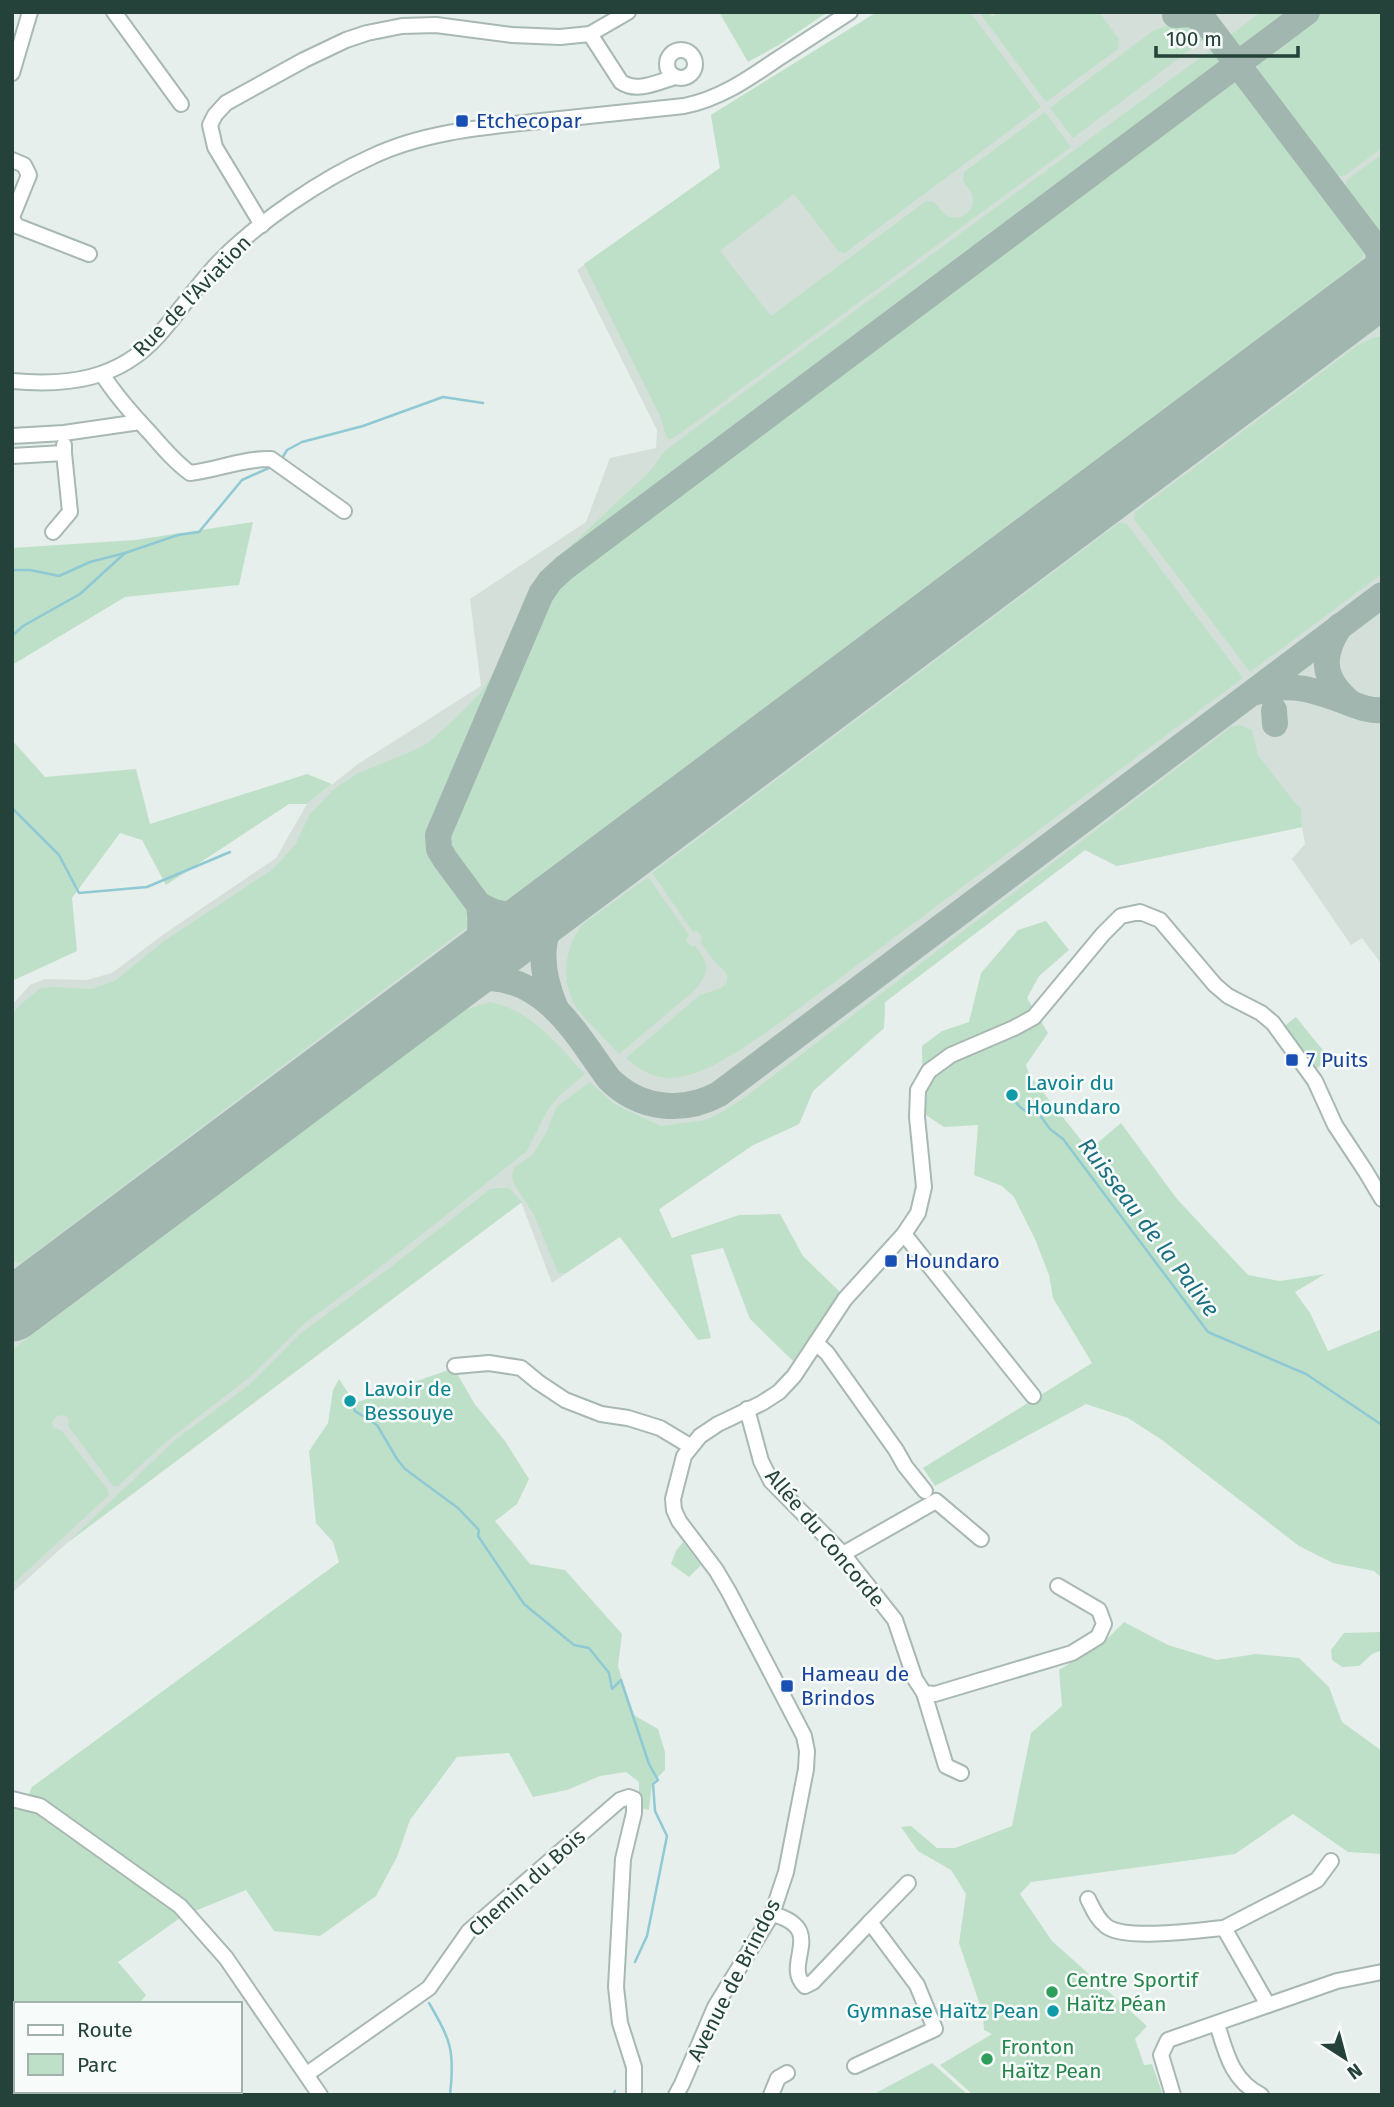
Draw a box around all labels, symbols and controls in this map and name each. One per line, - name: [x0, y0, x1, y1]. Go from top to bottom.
- scale bar: [1156, 14, 1298, 58]
- text: 100 m: [1166, 26, 1222, 52]
- place label: Etchecopar: [476, 108, 582, 134]
- marker: Etchecopar: [454, 113, 470, 129]
- street label: Rue de l'Aviation: [127, 230, 257, 362]
- place label: 7 Puits: [1306, 1047, 1368, 1073]
- marker: 7 Puits: [1284, 1052, 1300, 1068]
- place label: Lavoir du Houndaro: [1026, 1070, 1121, 1120]
- marker: Lavoir du Houndaro: [1004, 1087, 1020, 1103]
- water label: Ruisseau de la Palive: [1073, 1132, 1226, 1322]
- place label: Houndaro: [905, 1248, 1000, 1274]
- marker: Houndaro: [883, 1253, 899, 1269]
- place label: Lavoir de Bessouye: [364, 1376, 454, 1426]
- marker: Lavoir de Bessouye: [342, 1393, 358, 1409]
- street label: Allée du Concorde: [760, 1464, 890, 1612]
- place label: Hameau de Brindos: [801, 1661, 909, 1711]
- marker: Hameau de Brindos: [779, 1678, 795, 1694]
- street label: Chemin du Bois: [463, 1824, 591, 1942]
- street label: Avenue de Brindos: [682, 1894, 786, 2065]
- place label: Centre Sportif Haïtz Péan: [1066, 1967, 1200, 2017]
- marker: Centre Sportif Haïtz Péan: [1044, 1984, 1060, 2000]
- place label: Gymnase Haïtz Pean: [847, 1998, 1039, 2024]
- legend: [14, 2002, 242, 2093]
- marker: Gymnase Haïtz Pean: [1045, 2003, 1061, 2019]
- text: Route: [77, 2017, 133, 2043]
- north arrow: [1310, 2023, 1380, 2093]
- place label: Fronton Haïtz Pean: [1001, 2034, 1102, 2084]
- marker: Fronton Haïtz Pean: [979, 2051, 995, 2067]
- text: Parc: [77, 2052, 117, 2078]
- text: N: [1343, 2058, 1367, 2084]

